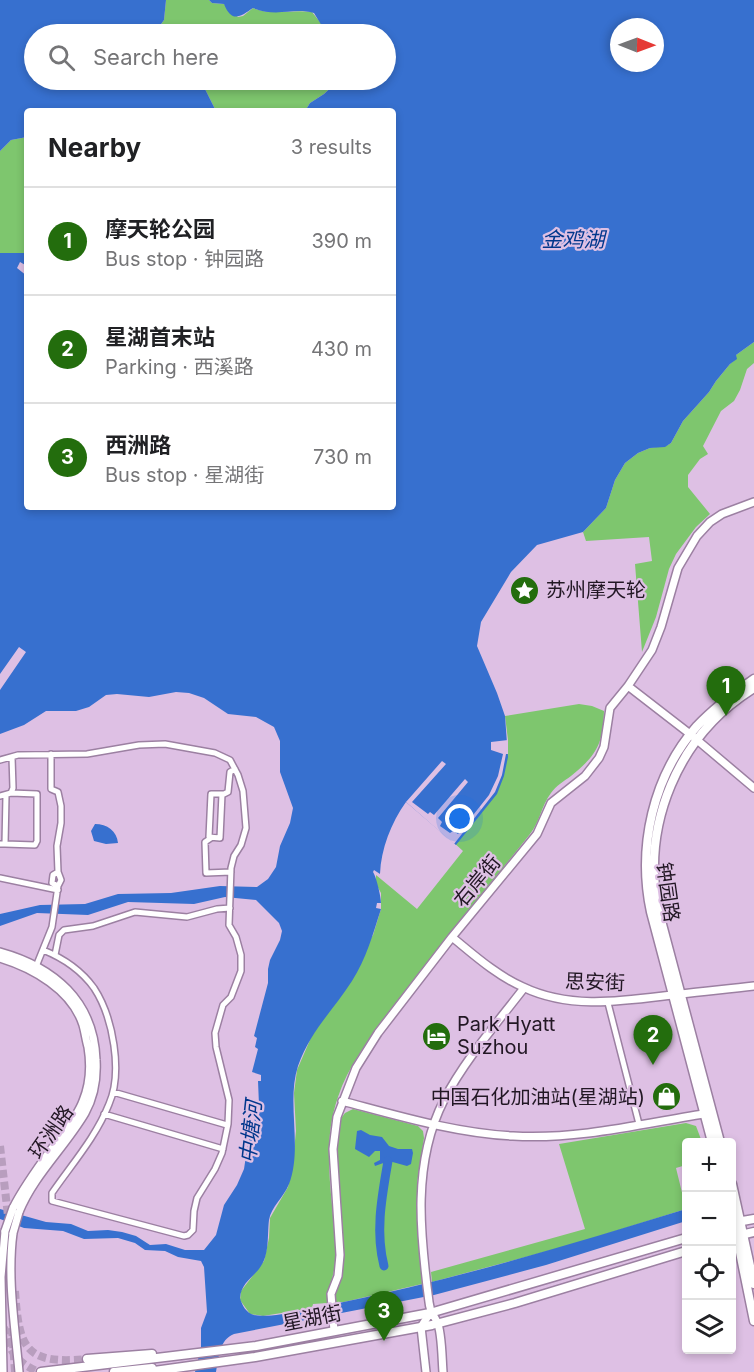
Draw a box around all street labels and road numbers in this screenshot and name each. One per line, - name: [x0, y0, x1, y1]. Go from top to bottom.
- street label: 右岸街: [449, 850, 505, 912]
- street label: 钟园路: [652, 861, 684, 923]
- street label: 思安街: [565, 969, 625, 995]
- street label: 环洲路: [24, 1101, 78, 1163]
- street label: 星湖街: [280, 1300, 344, 1336]

